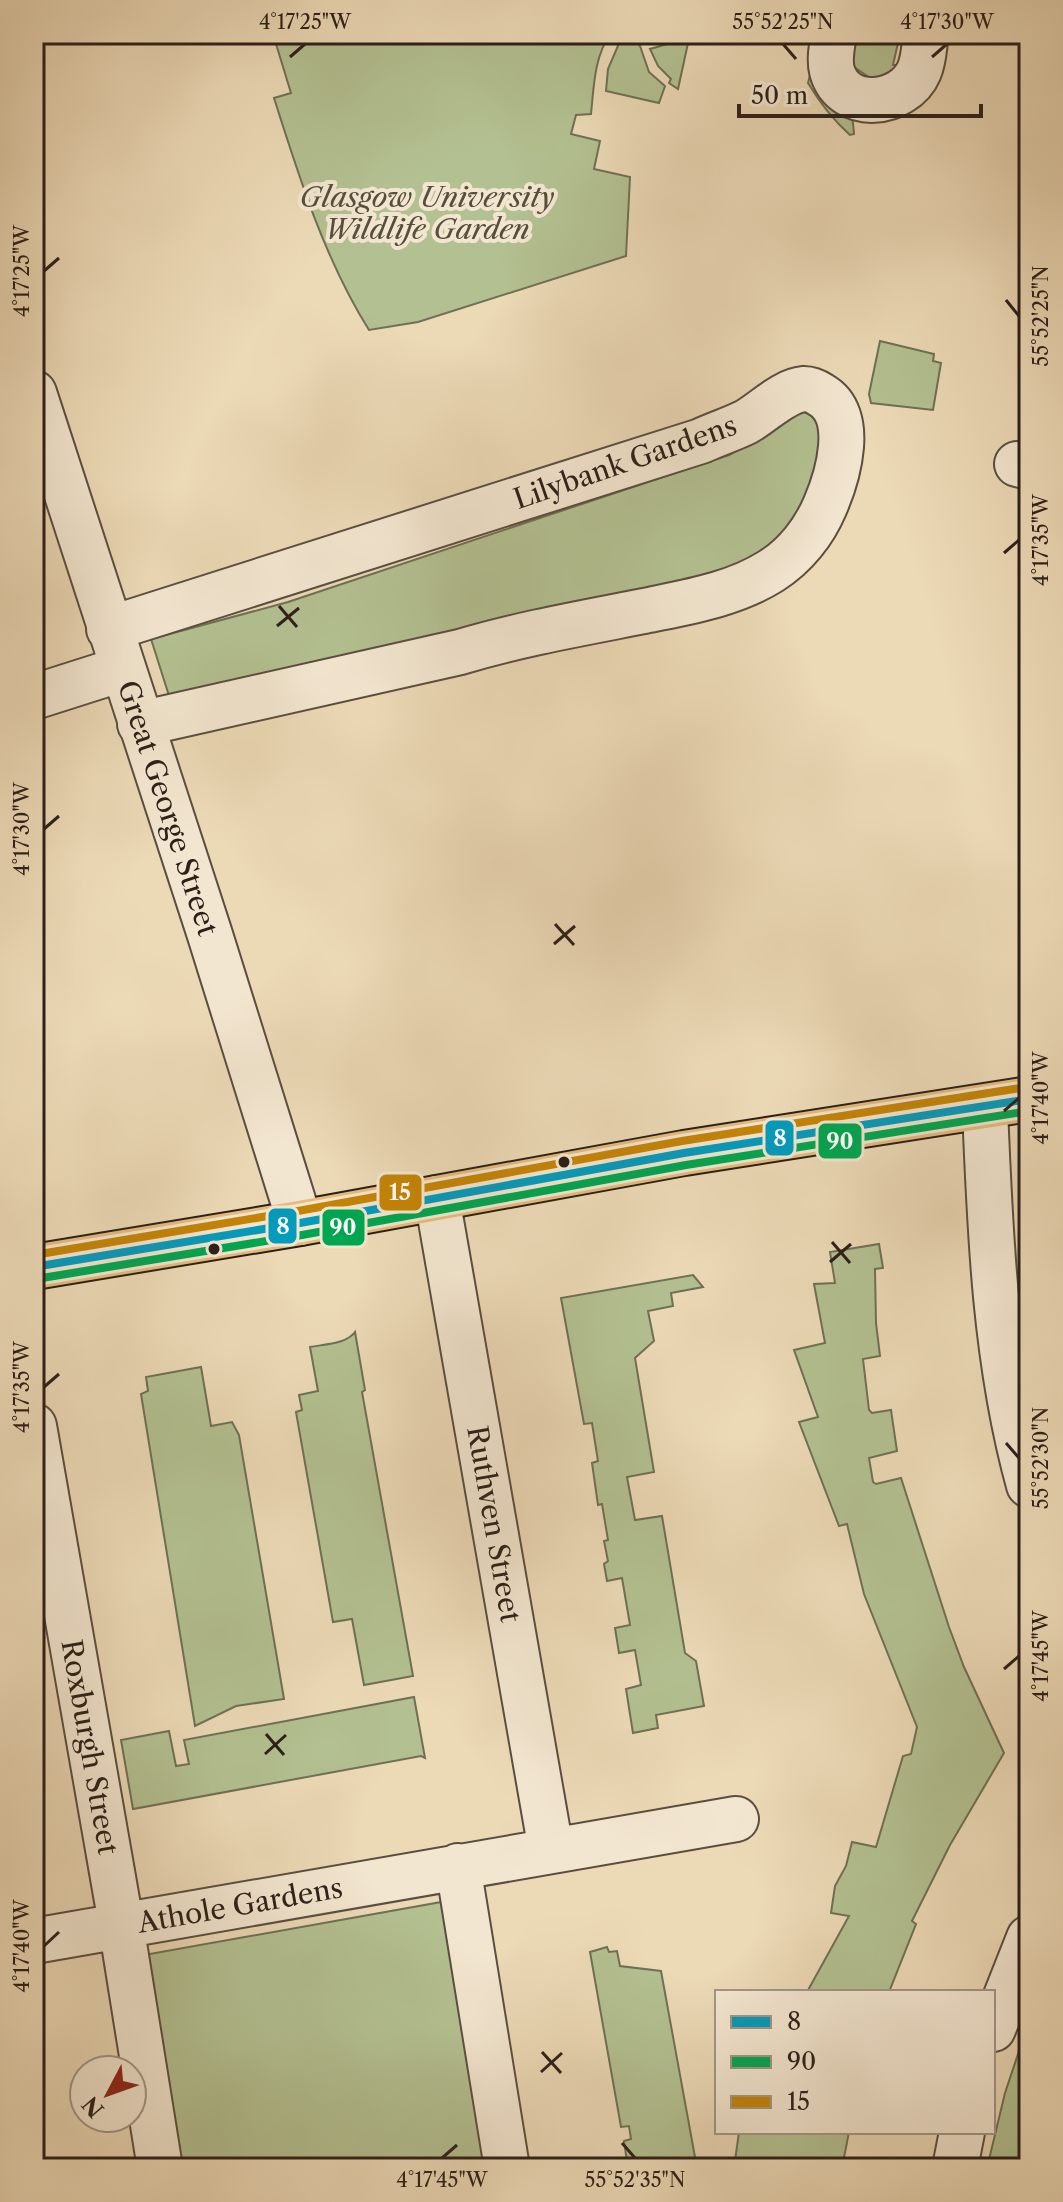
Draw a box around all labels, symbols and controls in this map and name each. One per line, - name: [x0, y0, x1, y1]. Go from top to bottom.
- text: 4°17'25"W: [259, 10, 352, 34]
- text: 55°52'25"N: [732, 10, 834, 34]
- text: 4°17'30"W: [900, 10, 995, 34]
- scale bar: [739, 68, 981, 118]
- text: 50 m: [751, 81, 808, 110]
- park label: Glasgow University Wildlife Garden: [300, 180, 554, 246]
- text: 4°17'25"W: [10, 224, 34, 317]
- text: 55°52'25"N: [1029, 265, 1053, 367]
- street label: Lilybank Gardens: [509, 408, 741, 516]
- text: 4°17'35"W: [1029, 493, 1053, 586]
- street label: Great George Street: [111, 676, 225, 940]
- text: 4°17'30"W: [10, 781, 34, 876]
- text: 4°17'40"W: [1029, 1050, 1053, 1145]
- line badge: 8: [764, 1119, 795, 1157]
- line badge: 90: [817, 1122, 863, 1160]
- text: 8: [773, 1125, 787, 1152]
- text: 90: [826, 1128, 854, 1155]
- unlabelled marker: [556, 1154, 572, 1170]
- line badge: 15: [378, 1173, 423, 1212]
- text: 15: [389, 1179, 411, 1206]
- line badge: 8: [267, 1207, 298, 1245]
- line badge: 90: [321, 1208, 366, 1247]
- text: 8: [276, 1213, 290, 1240]
- text: 90: [329, 1214, 357, 1241]
- unlabelled marker: [206, 1241, 222, 1257]
- text: 4°17'35"W: [10, 1340, 34, 1433]
- text: 55°52'30"N: [1029, 1407, 1053, 1509]
- street label: Ruthven Street: [460, 1423, 528, 1625]
- text: 4°17'45"W: [1029, 1609, 1053, 1702]
- street label: Roxburgh Street: [54, 1637, 126, 1857]
- street label: Athole Gardens: [134, 1870, 345, 1940]
- text: 4°17'40"W: [10, 1898, 34, 1993]
- legend: [715, 1990, 995, 2134]
- text: 8: [787, 2007, 801, 2036]
- text: 90: [787, 2047, 816, 2076]
- north arrow: [68, 2054, 148, 2134]
- text: 15: [787, 2087, 810, 2116]
- text: N: [77, 2091, 110, 2123]
- text: 4°17'45"W: [396, 2168, 489, 2192]
- text: 55°52'35"N: [585, 2168, 685, 2192]

